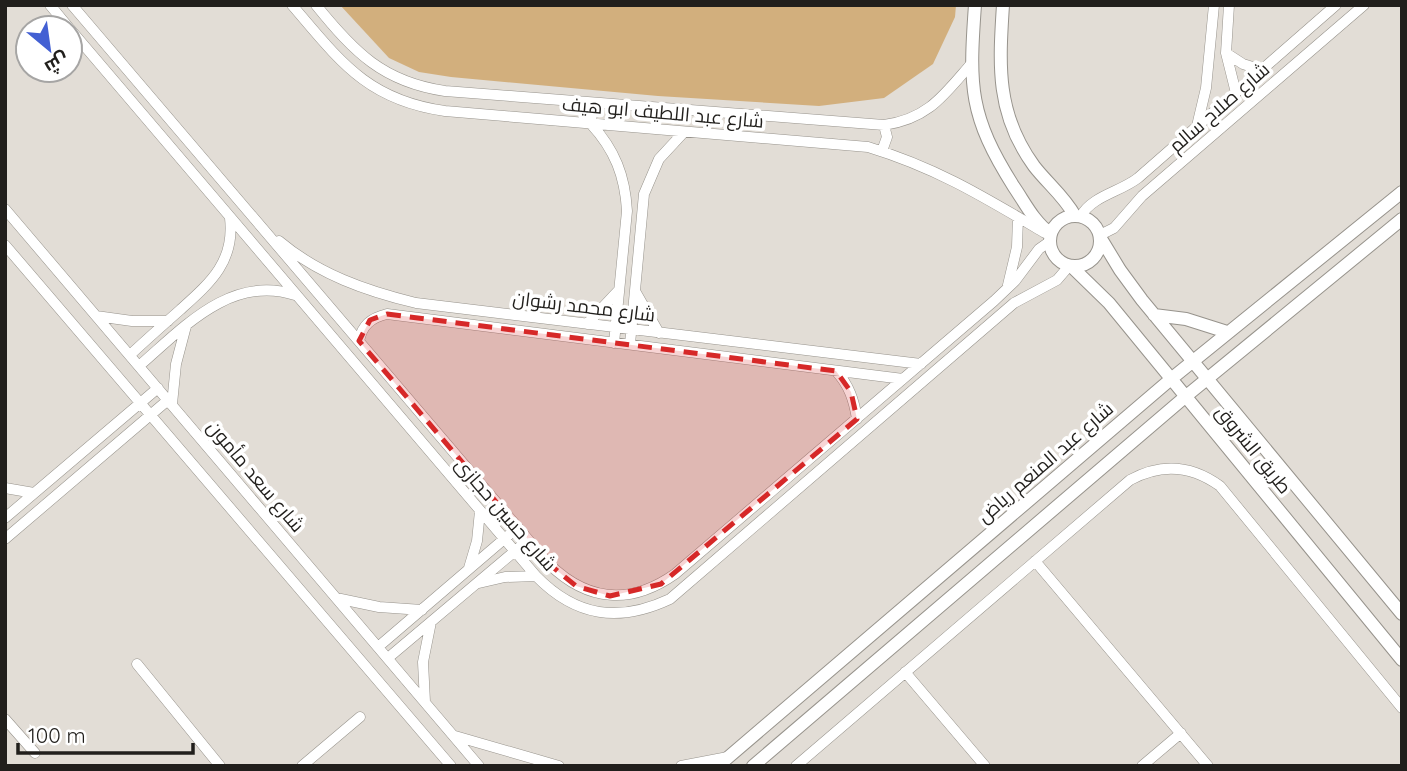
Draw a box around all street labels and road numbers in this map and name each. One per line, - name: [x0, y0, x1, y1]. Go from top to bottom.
- street label: شارع صلاح سالم: [1164, 57, 1276, 159]
- street label: شارع عبد اللطيف ابو هيف: [561, 91, 765, 135]
- street label: شارع محمد رشوان: [511, 285, 657, 329]
- street label: شارع عبد المنعم رياض: [972, 396, 1119, 529]
- street label: طريق الشروق: [1210, 400, 1297, 499]
- street label: شارع سعد مأمون: [201, 415, 310, 538]
- street label: شارع حسين حجازى: [449, 452, 562, 577]

